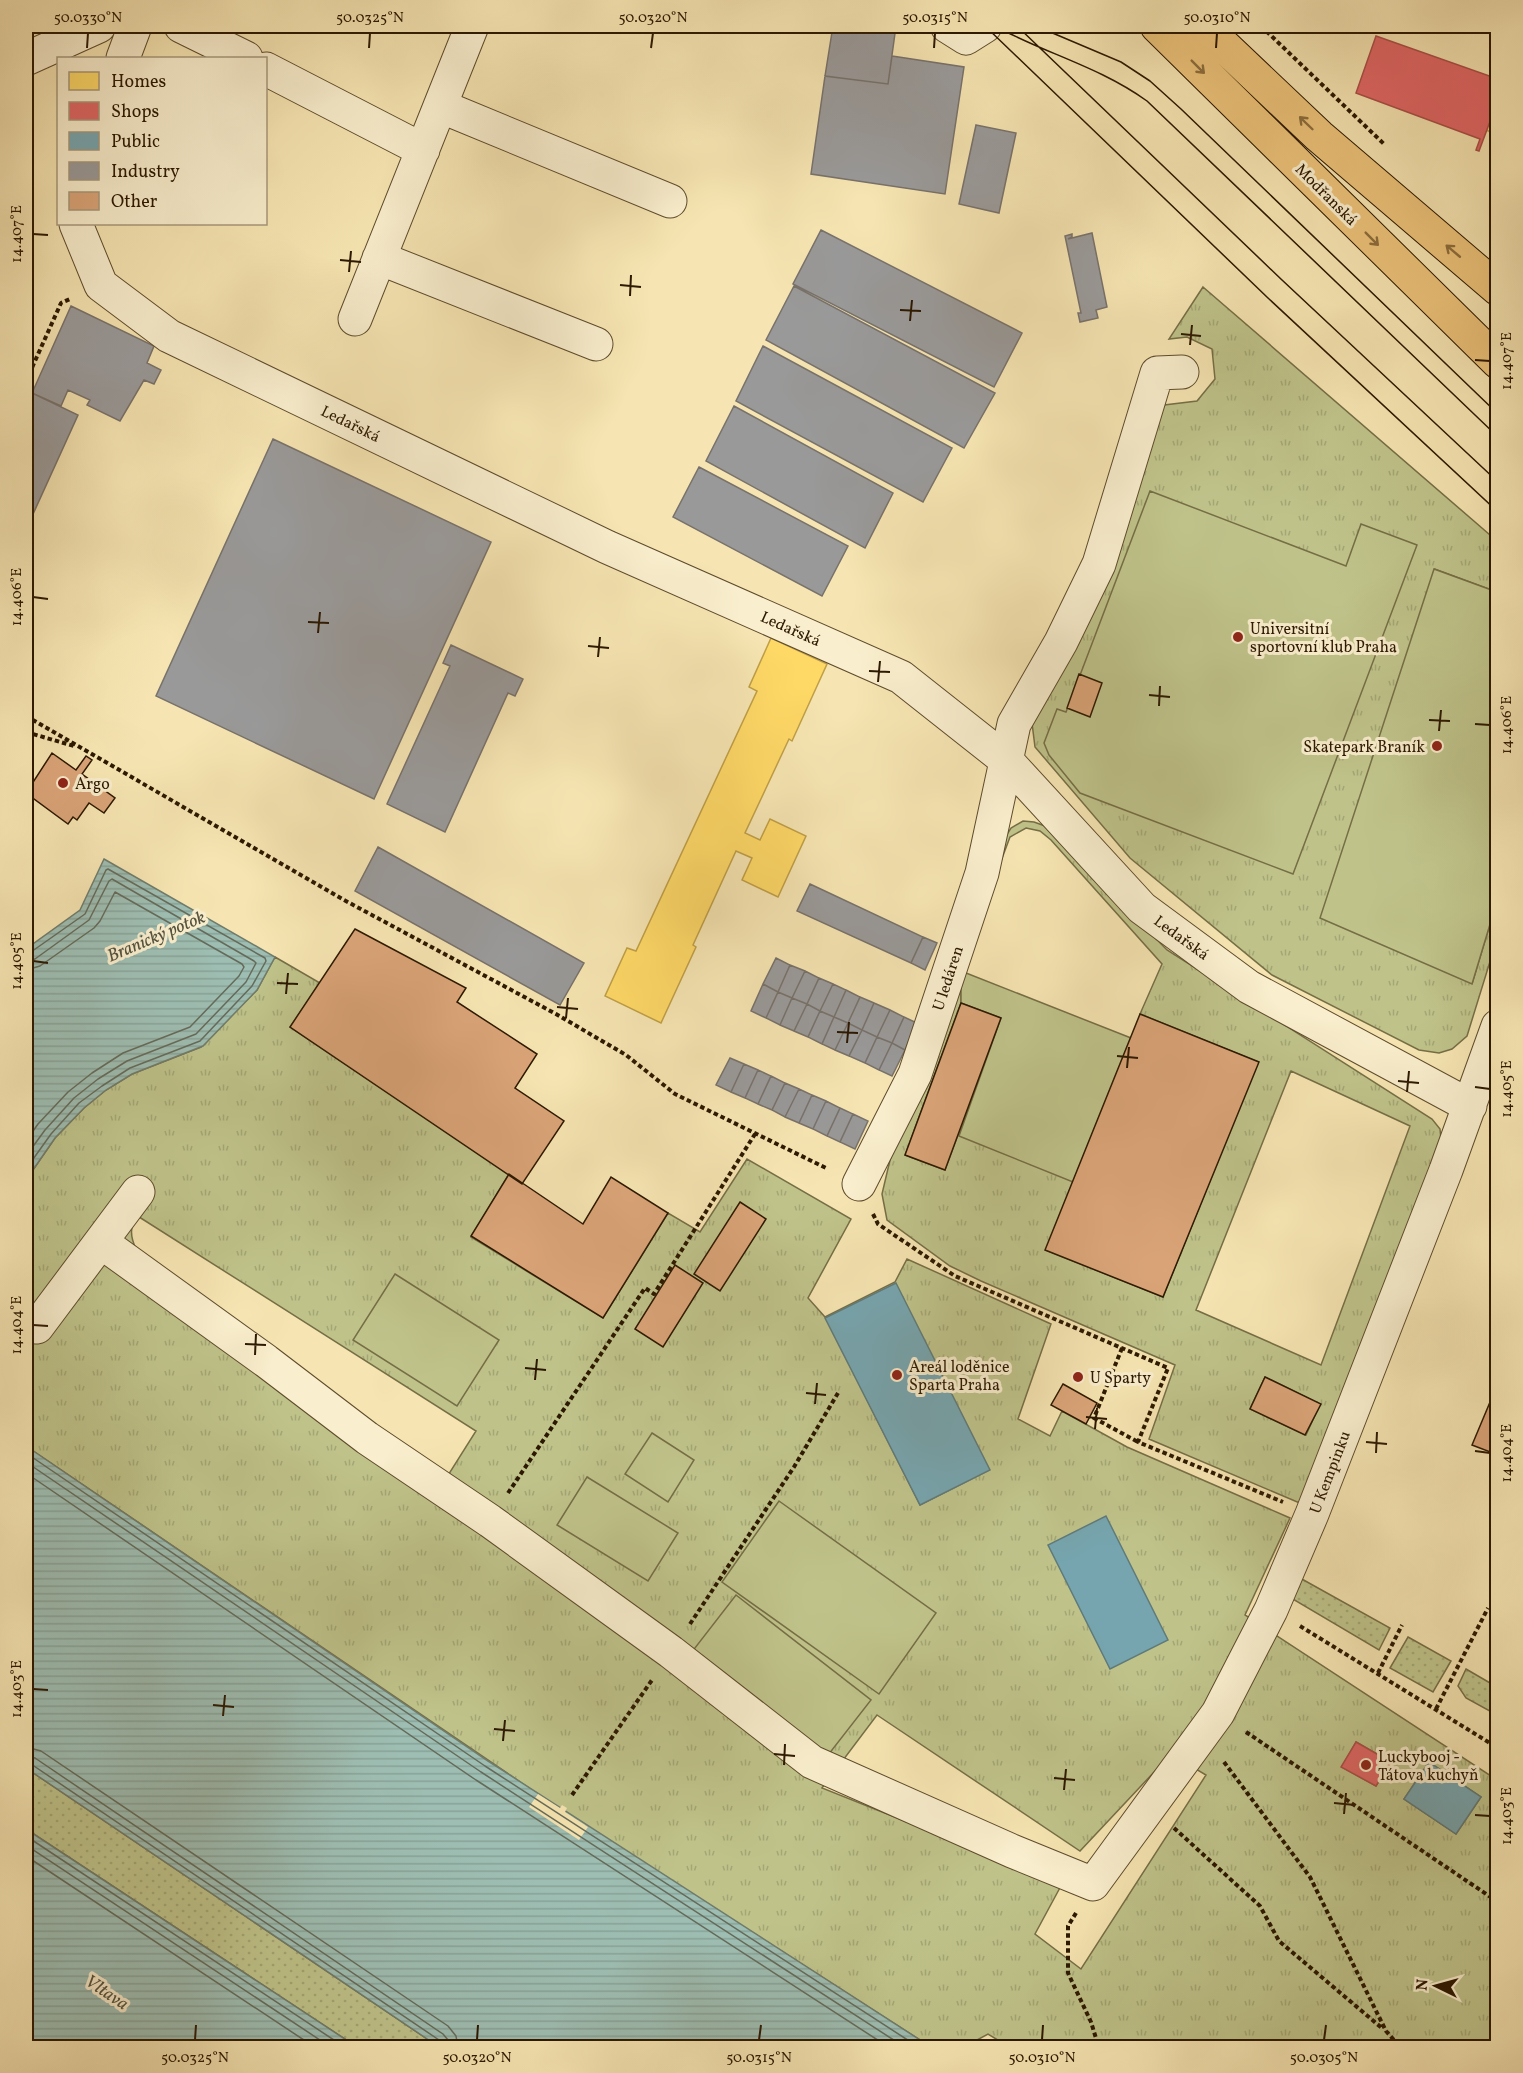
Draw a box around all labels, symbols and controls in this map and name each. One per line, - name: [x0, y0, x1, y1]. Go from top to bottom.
- text: 50.0330°N: [54, 8, 122, 29]
- text: 50.0325°N: [336, 8, 404, 29]
- text: 50.0320°N: [618, 8, 688, 29]
- text: 50.0315°N: [902, 8, 968, 29]
- text: 50.0310°N: [1183, 8, 1251, 29]
- legend: [57, 57, 267, 225]
- one-way arrow: [1191, 59, 1206, 74]
- text: Homes: [111, 70, 166, 95]
- text: Shops: [111, 100, 159, 125]
- one-way arrow: [1298, 116, 1313, 131]
- text: Public: [111, 130, 160, 155]
- street label: Modřanská: [1290, 159, 1362, 231]
- text: Industry: [111, 160, 180, 185]
- text: Other: [111, 190, 158, 215]
- text: 14.407°E: [7, 205, 28, 263]
- one-way arrow: [1365, 231, 1380, 246]
- one-way arrow: [1446, 244, 1461, 258]
- text: 14.407°E: [1497, 332, 1518, 390]
- street label: Ledařská: [317, 401, 384, 449]
- text: 14.406°E: [7, 568, 28, 626]
- street label: Ledařská: [757, 607, 824, 653]
- place label: Universitní sportovní klub Praha: [1250, 619, 1397, 659]
- marker: Universitní sportovní klub Praha: [1231, 630, 1245, 644]
- text: 14.406°E: [1497, 696, 1518, 754]
- place label: Skatepark Braník: [1303, 737, 1425, 759]
- marker: Skatepark Braník: [1430, 739, 1444, 753]
- place label: Argo: [75, 774, 110, 796]
- marker: Argo: [56, 776, 70, 790]
- water label: Branický potok: [104, 905, 209, 969]
- street label: Ledařská: [1149, 911, 1213, 966]
- text: 14.405°E: [7, 932, 28, 990]
- street label: U ledáren: [928, 943, 970, 1014]
- text: 14.405°E: [1497, 1060, 1518, 1118]
- text: 14.404°E: [7, 1296, 28, 1354]
- place label: Areál loděnice Sparta Praha: [909, 1357, 1010, 1397]
- marker: Areál loděnice Sparta Praha: [890, 1368, 904, 1382]
- place label: U Sparty: [1090, 1368, 1151, 1390]
- marker: U Sparty: [1071, 1370, 1085, 1384]
- text: 14.404°E: [1497, 1424, 1518, 1482]
- street label: U Kempinku: [1305, 1428, 1357, 1517]
- text: 14.403°E: [7, 1660, 28, 1718]
- place label: Luckybooj - Tátova kuchyň: [1378, 1747, 1479, 1787]
- marker: Luckybooj - Tátova kuchyň: [1359, 1758, 1373, 1772]
- text: 14.403°E: [1497, 1787, 1518, 1845]
- north arrow: [1406, 1956, 1466, 2016]
- water label: Vltava: [79, 1969, 133, 2017]
- text: N: [1412, 1978, 1435, 1992]
- text: 50.0325°N: [161, 2048, 229, 2069]
- text: 50.0320°N: [442, 2048, 512, 2069]
- text: 50.0315°N: [726, 2048, 792, 2069]
- text: 50.0310°N: [1008, 2048, 1076, 2069]
- text: 50.0305°N: [1290, 2048, 1358, 2069]

